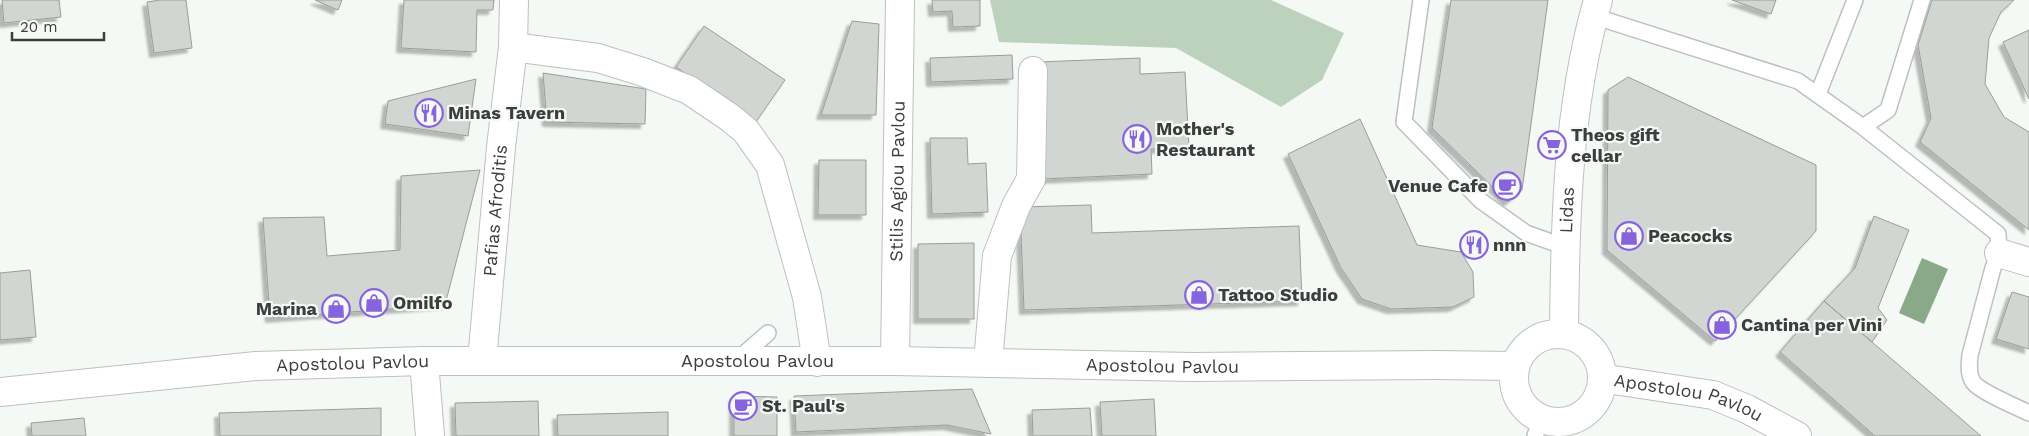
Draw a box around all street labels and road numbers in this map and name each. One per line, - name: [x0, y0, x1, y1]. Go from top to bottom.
- street label: Stilis Agiou Pavlou: [885, 100, 909, 262]
- street label: Pafias Afroditis: [479, 144, 511, 277]
- street label: Lidas: [1555, 186, 1578, 234]
- street label: Apostolou Pavlou: [276, 350, 429, 375]
- street label: Apostolou Pavlou: [681, 350, 834, 371]
- street label: Apostolou Pavlou: [1086, 354, 1239, 377]
- street label: Apostolou Pavlou: [1613, 369, 1767, 426]

